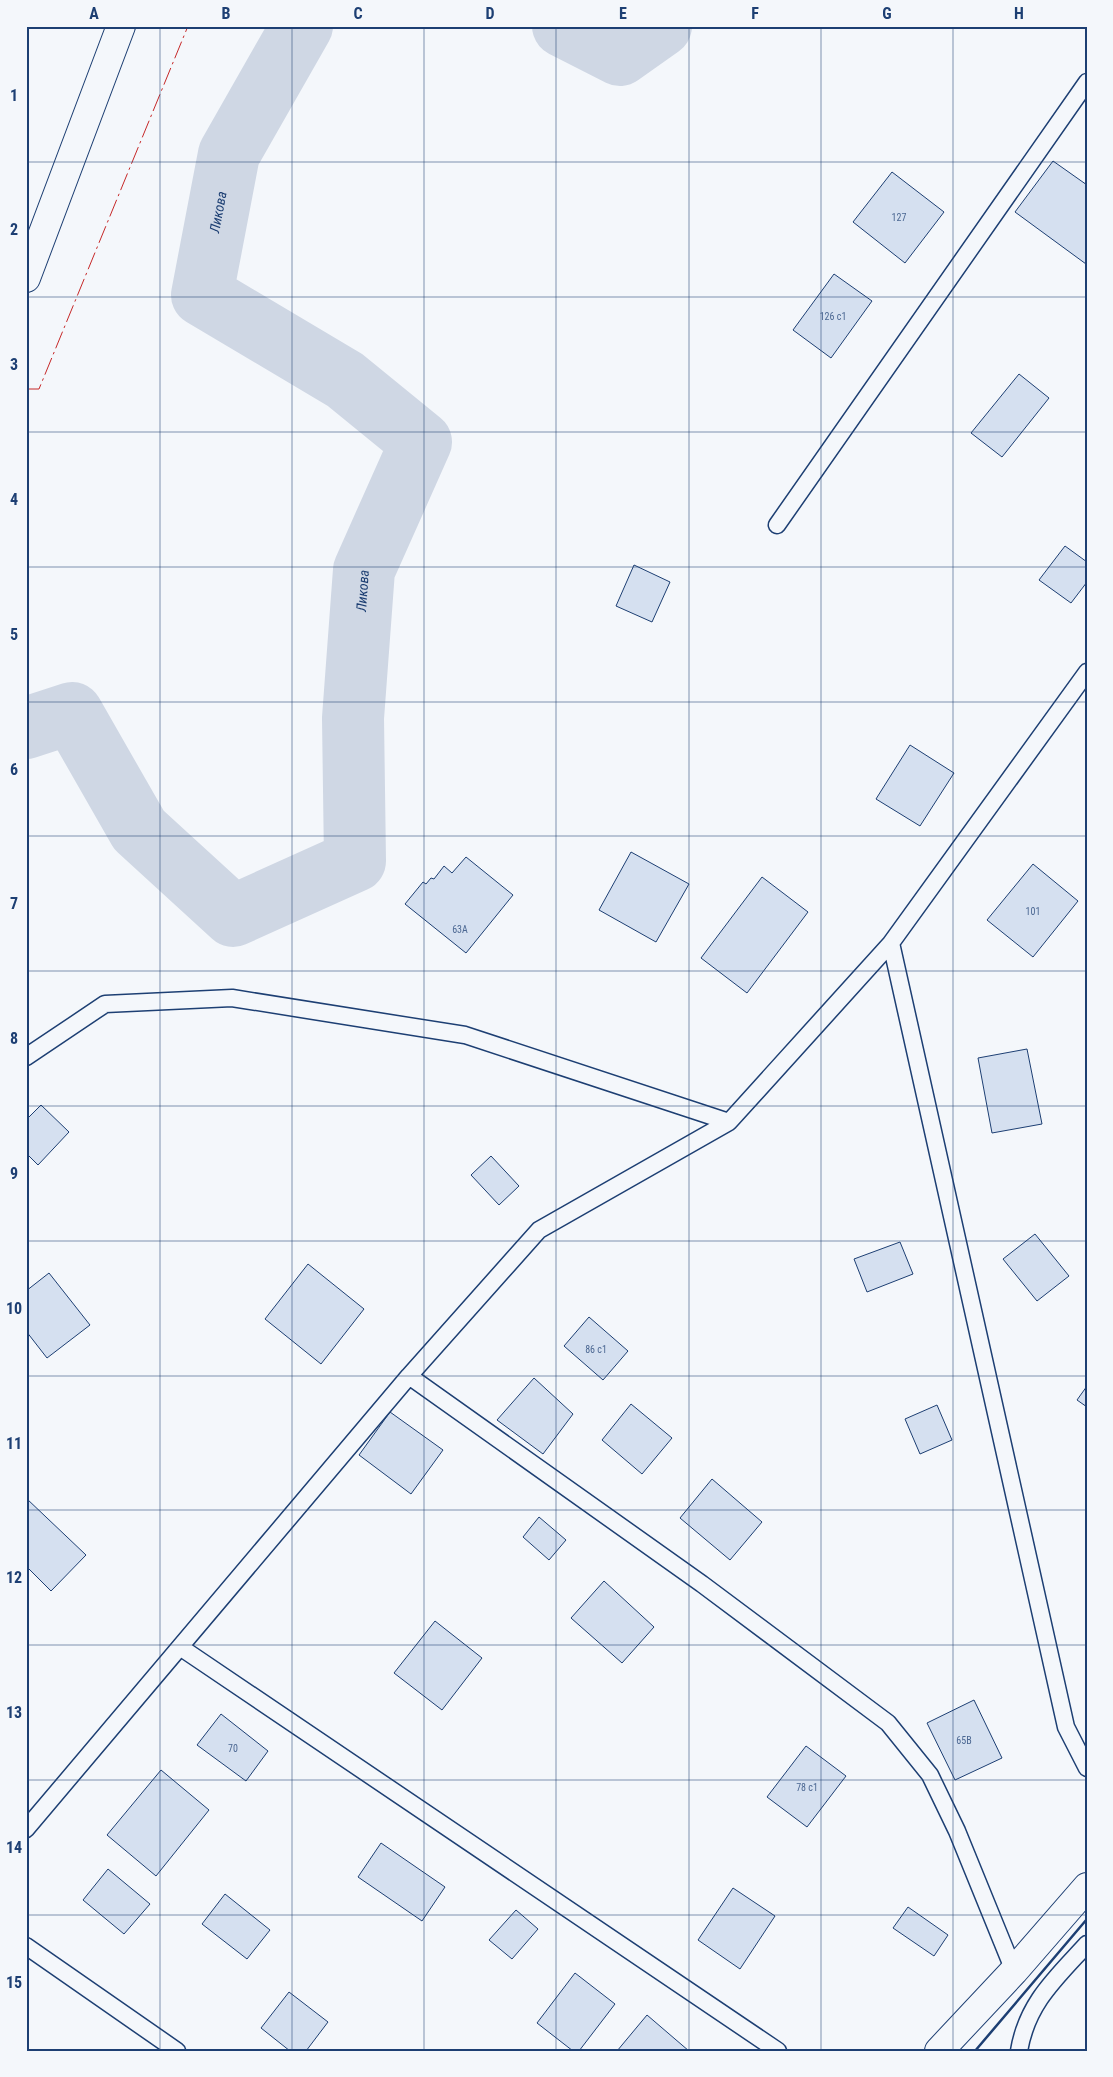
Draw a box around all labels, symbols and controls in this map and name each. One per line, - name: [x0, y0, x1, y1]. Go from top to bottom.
- text: A: [89, 4, 99, 23]
- text: B: [222, 4, 231, 23]
- text: C: [353, 4, 363, 23]
- text: D: [485, 4, 495, 23]
- text: E: [619, 4, 627, 23]
- text: F: [751, 4, 759, 23]
- text: G: [882, 4, 892, 23]
- text: H: [1014, 4, 1024, 23]
- text: 1: [10, 86, 18, 105]
- water label: Ликова: [206, 190, 230, 235]
- house number: 127: [892, 212, 906, 223]
- text: 2: [10, 220, 18, 239]
- house number: 126 с1: [820, 311, 846, 322]
- text: 3: [10, 355, 18, 374]
- text: 4: [10, 490, 18, 509]
- water label: Ликова: [353, 569, 372, 613]
- text: 5: [10, 625, 18, 644]
- text: 6: [10, 760, 18, 779]
- text: 7: [10, 894, 18, 913]
- house number: 101: [1026, 906, 1040, 917]
- house number: 63А: [452, 924, 468, 935]
- text: 8: [10, 1029, 18, 1048]
- text: 9: [10, 1164, 18, 1183]
- text: 10: [6, 1299, 22, 1318]
- house number: 86 с1: [585, 1344, 607, 1355]
- text: 11: [6, 1434, 22, 1453]
- text: 12: [6, 1568, 22, 1587]
- text: 13: [6, 1703, 22, 1722]
- house number: 65В: [956, 1735, 972, 1746]
- house number: 70: [228, 1743, 238, 1754]
- house number: 78 с1: [796, 1782, 818, 1793]
- text: 14: [6, 1838, 22, 1857]
- text: 15: [6, 1973, 22, 1992]

